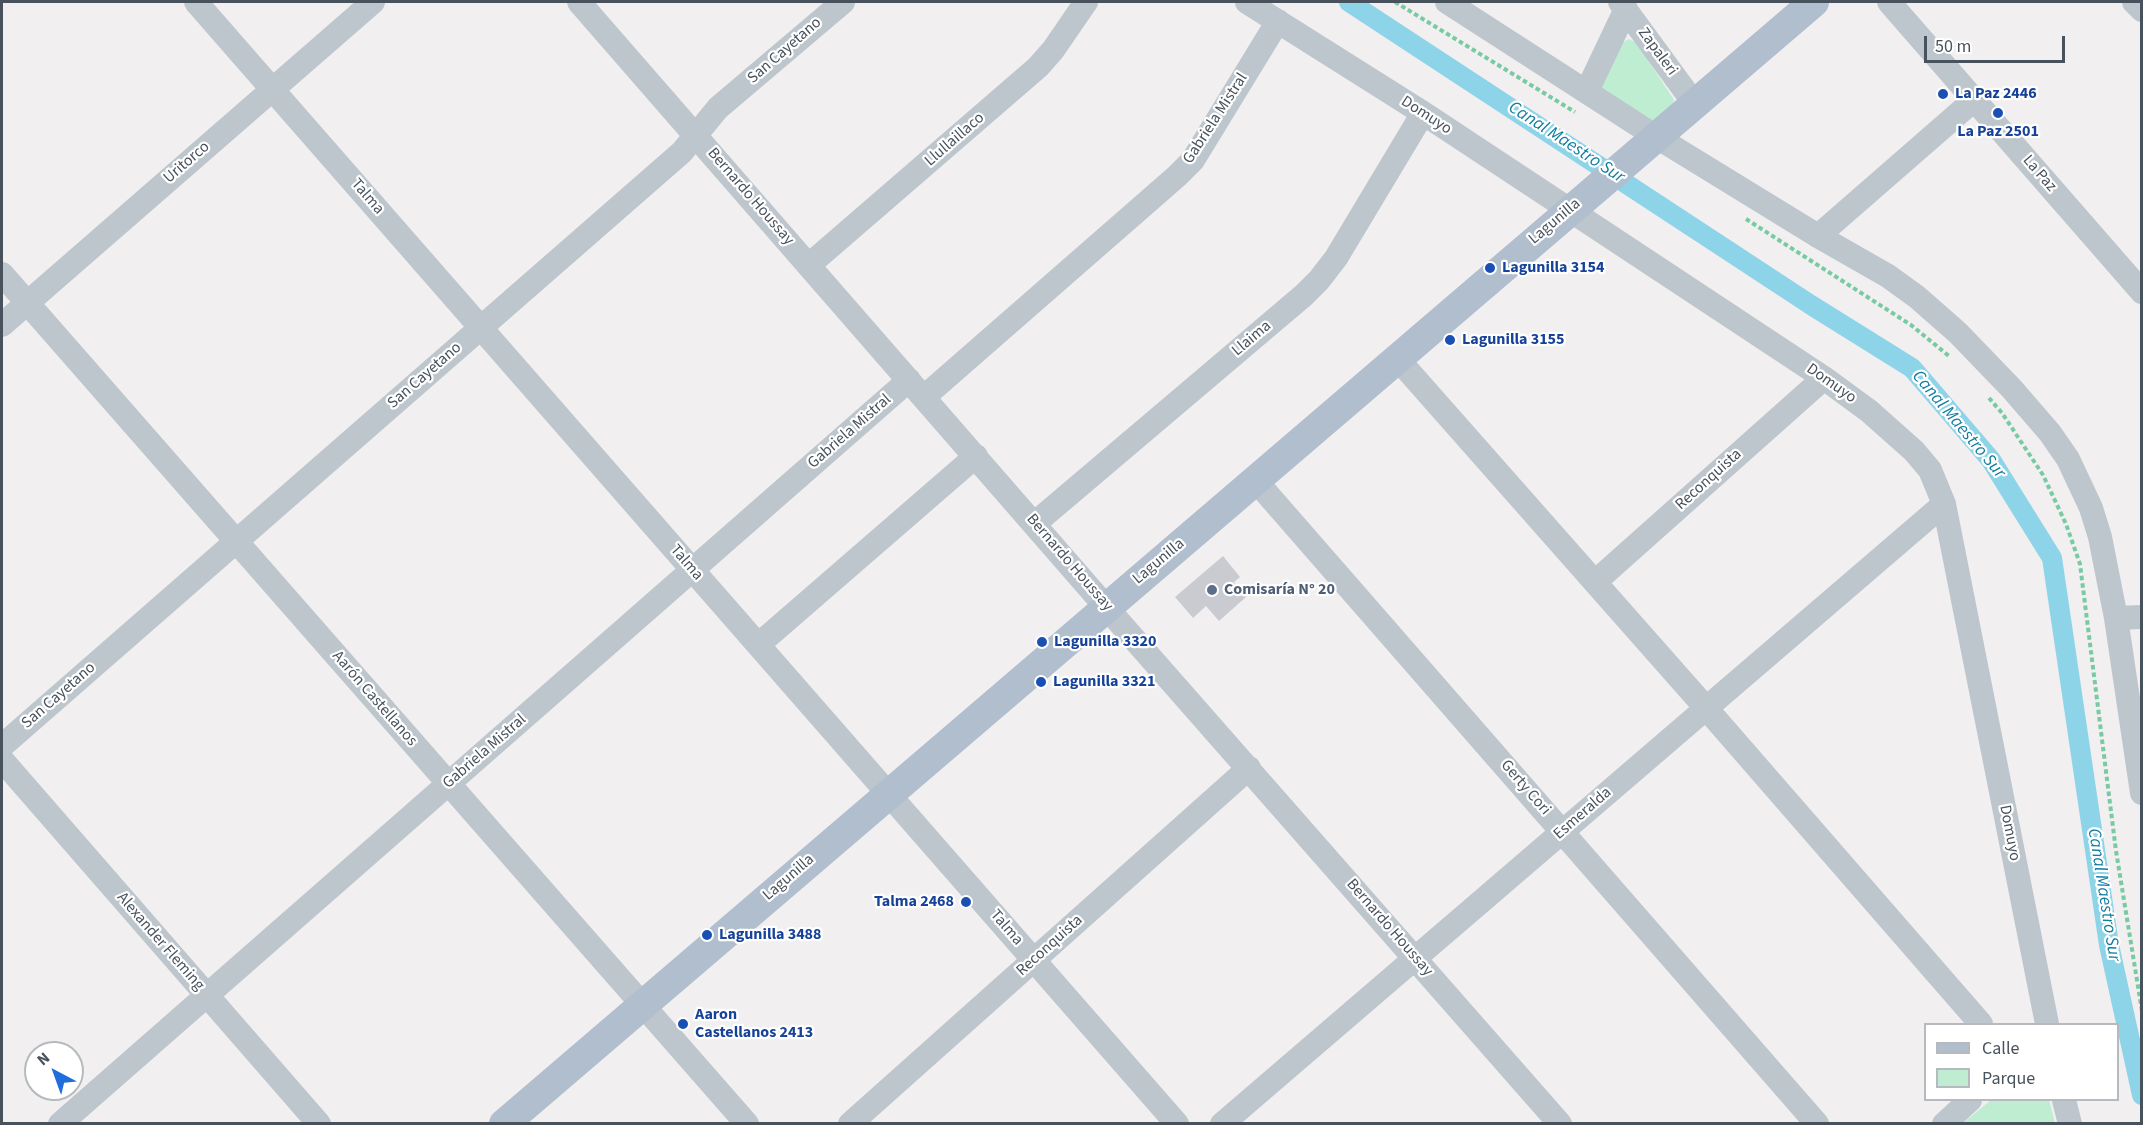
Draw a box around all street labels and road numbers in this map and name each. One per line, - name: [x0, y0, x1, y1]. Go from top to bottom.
- street label: San Cayetano: [744, 14, 826, 88]
- street label: Zapaleri: [1633, 24, 1681, 80]
- street label: Gabriela Mistral: [1180, 70, 1252, 168]
- street label: Domuyo: [1397, 93, 1455, 139]
- street label: Llullaillaco: [921, 109, 989, 171]
- street label: Uritorco: [160, 138, 214, 188]
- street label: Bernardo Houssay: [703, 144, 797, 250]
- street label: La Paz: [2018, 152, 2060, 196]
- street label: Talma: [346, 175, 388, 219]
- street label: Lagunilla: [1525, 195, 1585, 249]
- street label: Llaima: [1229, 317, 1275, 361]
- street label: San Cayetano: [384, 339, 466, 413]
- street label: Domuyo: [1802, 360, 1860, 408]
- street label: Gabriela Mistral: [804, 391, 896, 473]
- street label: Reconquista: [1672, 445, 1746, 515]
- street label: Bernardo Houssay: [1022, 510, 1116, 616]
- street label: Lagunilla: [1129, 535, 1189, 589]
- street label: Talma: [665, 541, 707, 585]
- street label: Aarón Castellanos: [327, 647, 421, 751]
- street label: San Cayetano: [18, 659, 100, 733]
- street label: Gabriela Mistral: [439, 711, 531, 793]
- street label: Gerty Cori: [1496, 757, 1554, 819]
- street label: Esmeralda: [1550, 784, 1616, 844]
- street label: Domuyo: [1994, 803, 2024, 863]
- street label: Lagunilla: [759, 851, 819, 905]
- street label: Bernardo Houssay: [1342, 875, 1436, 981]
- street label: Alexander Fleming: [112, 889, 208, 995]
- street label: Talma: [985, 906, 1027, 950]
- street label: Reconquista: [1013, 911, 1087, 981]

